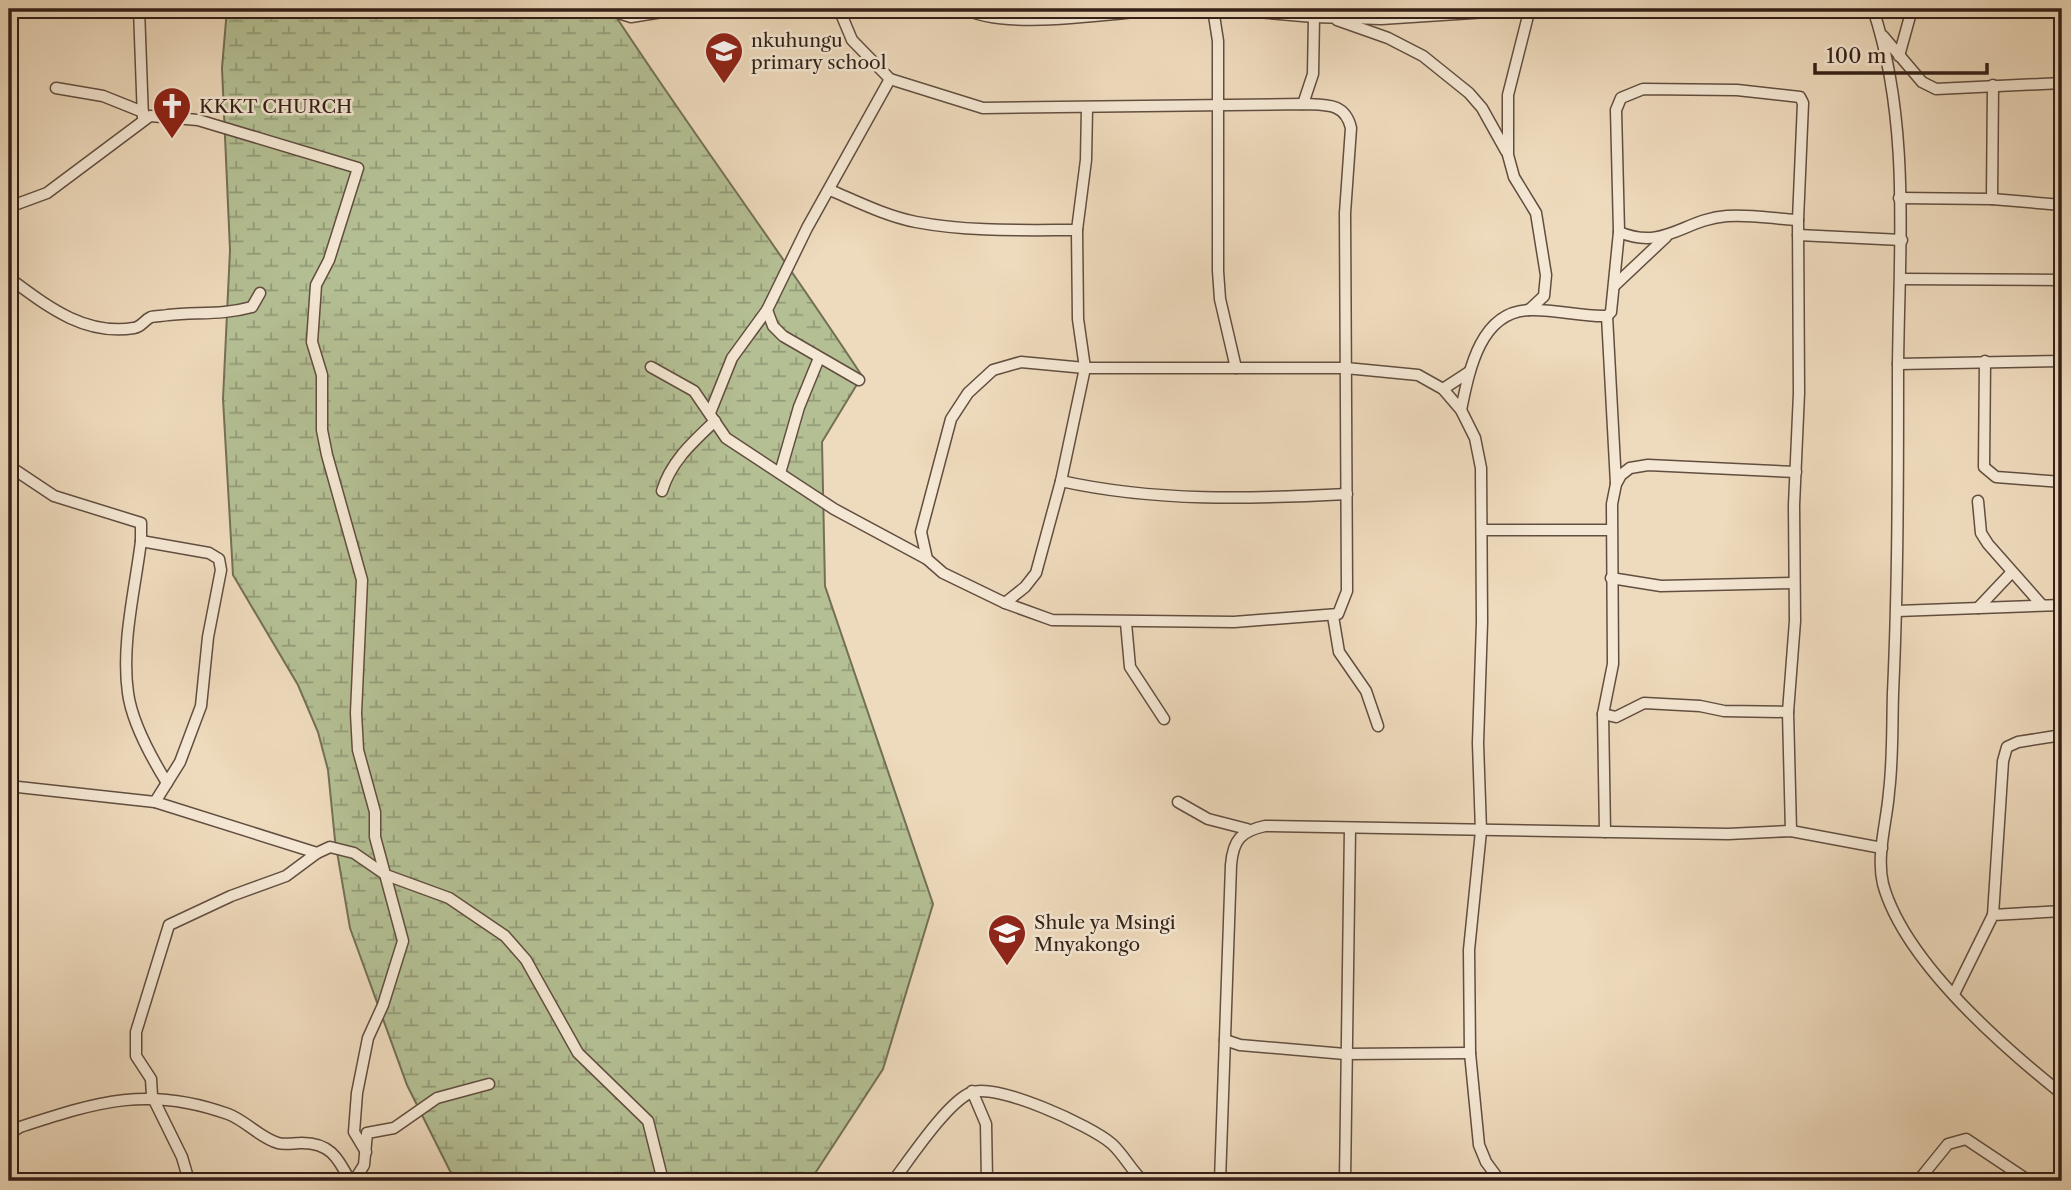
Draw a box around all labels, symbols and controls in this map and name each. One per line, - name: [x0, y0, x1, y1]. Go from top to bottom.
- place label: nkuhungu primary school: [751, 29, 887, 74]
- school or university icon: nkuhungu primary school: [703, 30, 745, 85]
- scale bar: [1815, 32, 1987, 76]
- text: 100 m: [1826, 43, 1887, 68]
- church icon: KKKT CHURCH: [151, 85, 193, 140]
- place label: KKKT CHURCH: [199, 95, 352, 118]
- place label: Shule ya Msingi Mnyakongo: [1034, 911, 1176, 956]
- school or university icon: Shule ya Msingi Mnyakongo: [986, 912, 1028, 967]

